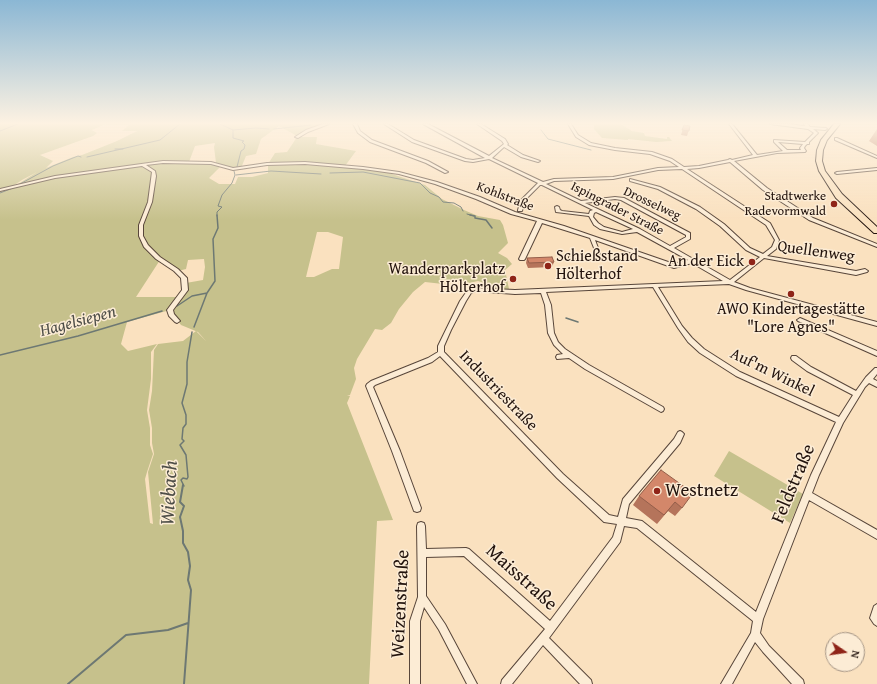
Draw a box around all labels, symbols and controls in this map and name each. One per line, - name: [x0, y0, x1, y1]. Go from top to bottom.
- street label: Kohlstraße: [474, 179, 536, 215]
- street label: Ispingrader Straße: [568, 179, 666, 239]
- street label: Drosselweg: [621, 184, 683, 224]
- place label: Stadtwerke Radevormwald: [745, 189, 826, 220]
- marker: Stadtwerke Radevormwald: [829, 199, 839, 209]
- street label: Quellenweg: [776, 237, 856, 267]
- place label: Schießstand Hölterhof: [556, 247, 638, 285]
- place label: An der Eick: [668, 252, 744, 272]
- marker: An der Eick: [747, 257, 757, 267]
- place label: Wanderparkplatz Hölterhof: [389, 260, 505, 298]
- marker: Schießstand Hölterhof: [543, 261, 553, 271]
- marker: Wanderparkplatz Hölterhof: [508, 274, 518, 284]
- marker: AWO Kindertagestätte "Lore Agnes": [786, 289, 796, 299]
- place label: AWO Kindertagestätte "Lore Agnes": [717, 300, 865, 338]
- water label: Hagelsiepen: [38, 302, 118, 342]
- street label: Auf'm Winkel: [727, 344, 817, 402]
- street label: Industriestraße: [455, 347, 541, 435]
- street label: Feldstraße: [767, 441, 821, 527]
- water label: Wiebach: [156, 460, 184, 526]
- place label: Westnetz: [665, 480, 738, 502]
- marker: Westnetz: [652, 486, 662, 496]
- street label: Maisstraße: [481, 540, 561, 616]
- street label: Weizenstraße: [387, 549, 415, 659]
- north arrow: [825, 632, 865, 672]
- text: N: [847, 649, 864, 660]

